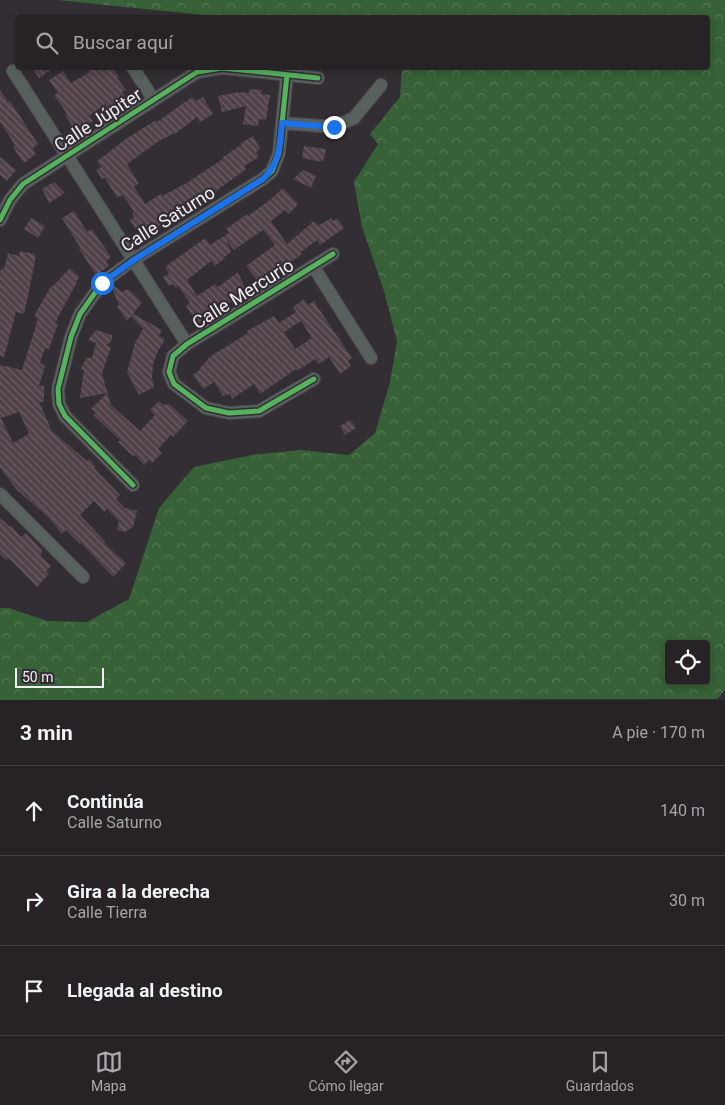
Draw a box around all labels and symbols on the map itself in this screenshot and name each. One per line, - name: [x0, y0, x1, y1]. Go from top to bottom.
- street label: Calle Júpiter: [50, 84, 145, 156]
- route end: [323, 116, 346, 139]
- street label: Calle Saturno: [117, 181, 219, 256]
- street label: Calle Mercurio: [188, 254, 297, 333]
- route start: [91, 272, 114, 295]
- scale bar: [15, 665, 104, 688]

